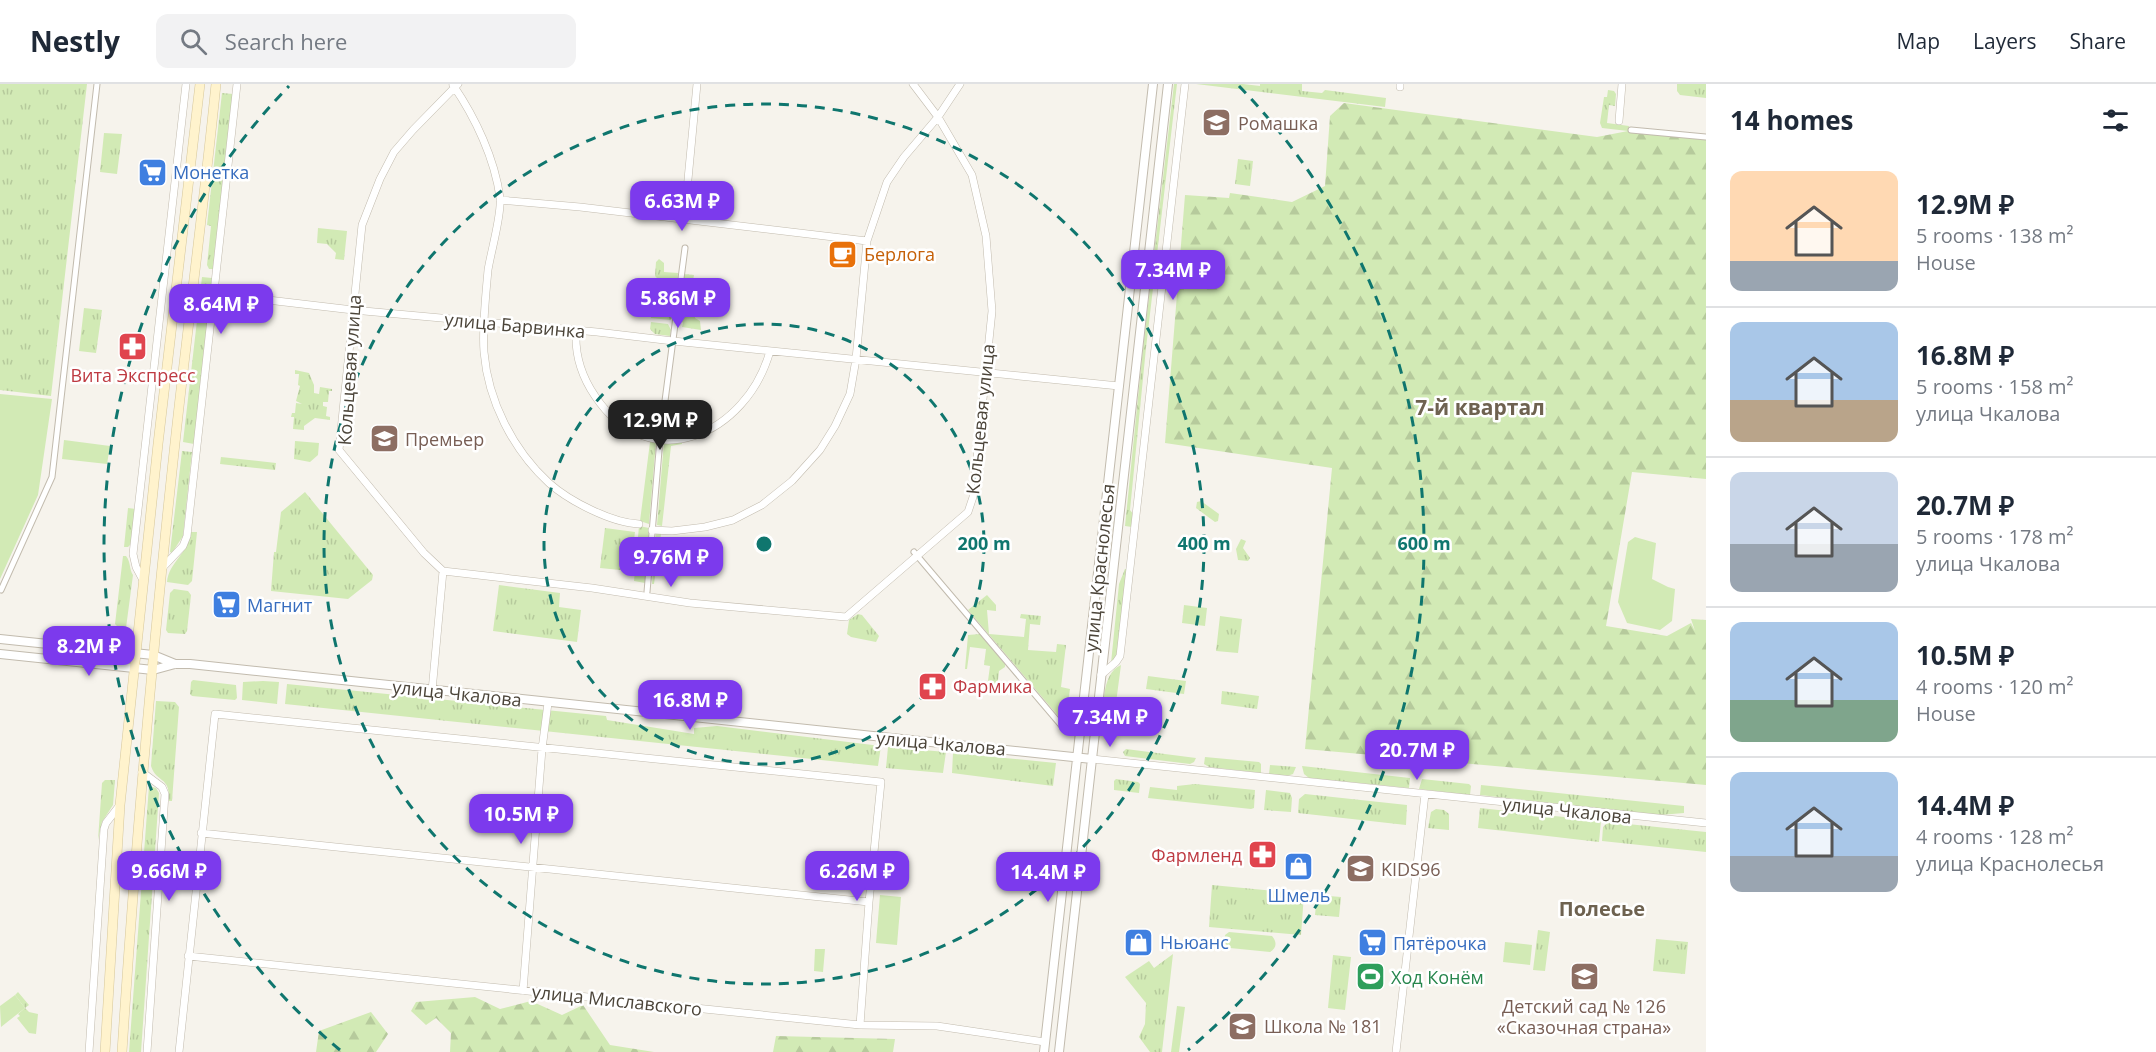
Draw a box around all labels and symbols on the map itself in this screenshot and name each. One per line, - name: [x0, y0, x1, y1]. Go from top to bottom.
- school or university icon: Ромашка: [1201, 107, 1233, 139]
- place label: Ромашка: [1238, 111, 1318, 135]
- supermarket icon: Монетка: [136, 156, 168, 188]
- place label: Монетка: [173, 160, 249, 184]
- pin: 6.63M ₽: [627, 181, 737, 232]
- cafe icon: Берлога: [827, 238, 859, 270]
- place label: Берлога: [864, 242, 935, 266]
- pin: 7.34M ₽: [1118, 250, 1228, 301]
- pin: 5.86M ₽: [623, 278, 733, 329]
- pin: 8.64M ₽: [166, 284, 276, 335]
- street label: Кольцевая улица: [332, 294, 366, 446]
- street label: улица Барвинка: [444, 307, 586, 343]
- pharmacy icon: Вита Экспресс: [117, 330, 149, 362]
- street label: Кольцевая улица: [960, 343, 1000, 495]
- place label: Вита Экспресс: [70, 363, 196, 387]
- district label: 7-й квартал: [1415, 393, 1545, 421]
- pin: 12.9M ₽: [605, 400, 715, 451]
- school or university icon: Премьер: [368, 423, 400, 455]
- place label: Премьер: [405, 427, 484, 451]
- street label: улица Краснолесья: [1078, 483, 1120, 653]
- text: 200 m: [957, 531, 1011, 555]
- text: 400 m: [1177, 531, 1231, 555]
- text: 600 m: [1397, 531, 1451, 555]
- centre of rings: [754, 534, 774, 554]
- pin: 9.76M ₽: [616, 537, 726, 588]
- supermarket icon: Магнит: [210, 589, 242, 621]
- place label: Магнит: [247, 593, 313, 617]
- pin: 8.2M ₽: [40, 626, 138, 677]
- pharmacy icon: Фармика: [916, 670, 948, 702]
- street label: улица Чкалова: [391, 674, 523, 712]
- place label: Фармика: [953, 674, 1032, 698]
- pin: 16.8M ₽: [635, 680, 745, 731]
- pin: 7.34M ₽: [1055, 697, 1165, 748]
- street label: улица Чкалова: [875, 725, 1007, 761]
- pin: 20.7M ₽: [1362, 730, 1472, 781]
- street label: улица Чкалова: [1501, 791, 1633, 829]
- pin: 10.5M ₽: [466, 794, 576, 845]
- pharmacy icon: Фармленд: [1247, 839, 1279, 871]
- place label: Фармленд: [1151, 843, 1242, 867]
- shop icon: Шмель: [1283, 850, 1315, 882]
- pin: 9.66M ₽: [114, 851, 224, 902]
- pin: 6.26M ₽: [802, 851, 912, 902]
- pin: 14.4M ₽: [993, 852, 1103, 903]
- school or university icon: KIDS96: [1344, 853, 1376, 885]
- place label: KIDS96: [1381, 857, 1441, 881]
- place label: Шмель: [1268, 883, 1330, 907]
- district label: Полесье: [1559, 895, 1645, 922]
- shop icon: Ньюанс: [1123, 926, 1155, 958]
- supermarket icon: Пятёрочка: [1356, 927, 1388, 959]
- place label: Ньюанс: [1160, 930, 1229, 954]
- place label: Пятёрочка: [1393, 931, 1487, 955]
- sports icon: Ход Конём: [1354, 961, 1386, 993]
- school or university icon: Детский сад № 126 «Сказочная страна»: [1568, 961, 1600, 993]
- place label: Ход Конём: [1391, 965, 1484, 989]
- street label: улица Миславского: [531, 979, 703, 1021]
- place label: Детский сад № 126 «Сказочная страна»: [1497, 994, 1671, 1039]
- school or university icon: Школа № 181: [1227, 1010, 1259, 1042]
- place label: Школа № 181: [1264, 1014, 1382, 1038]

